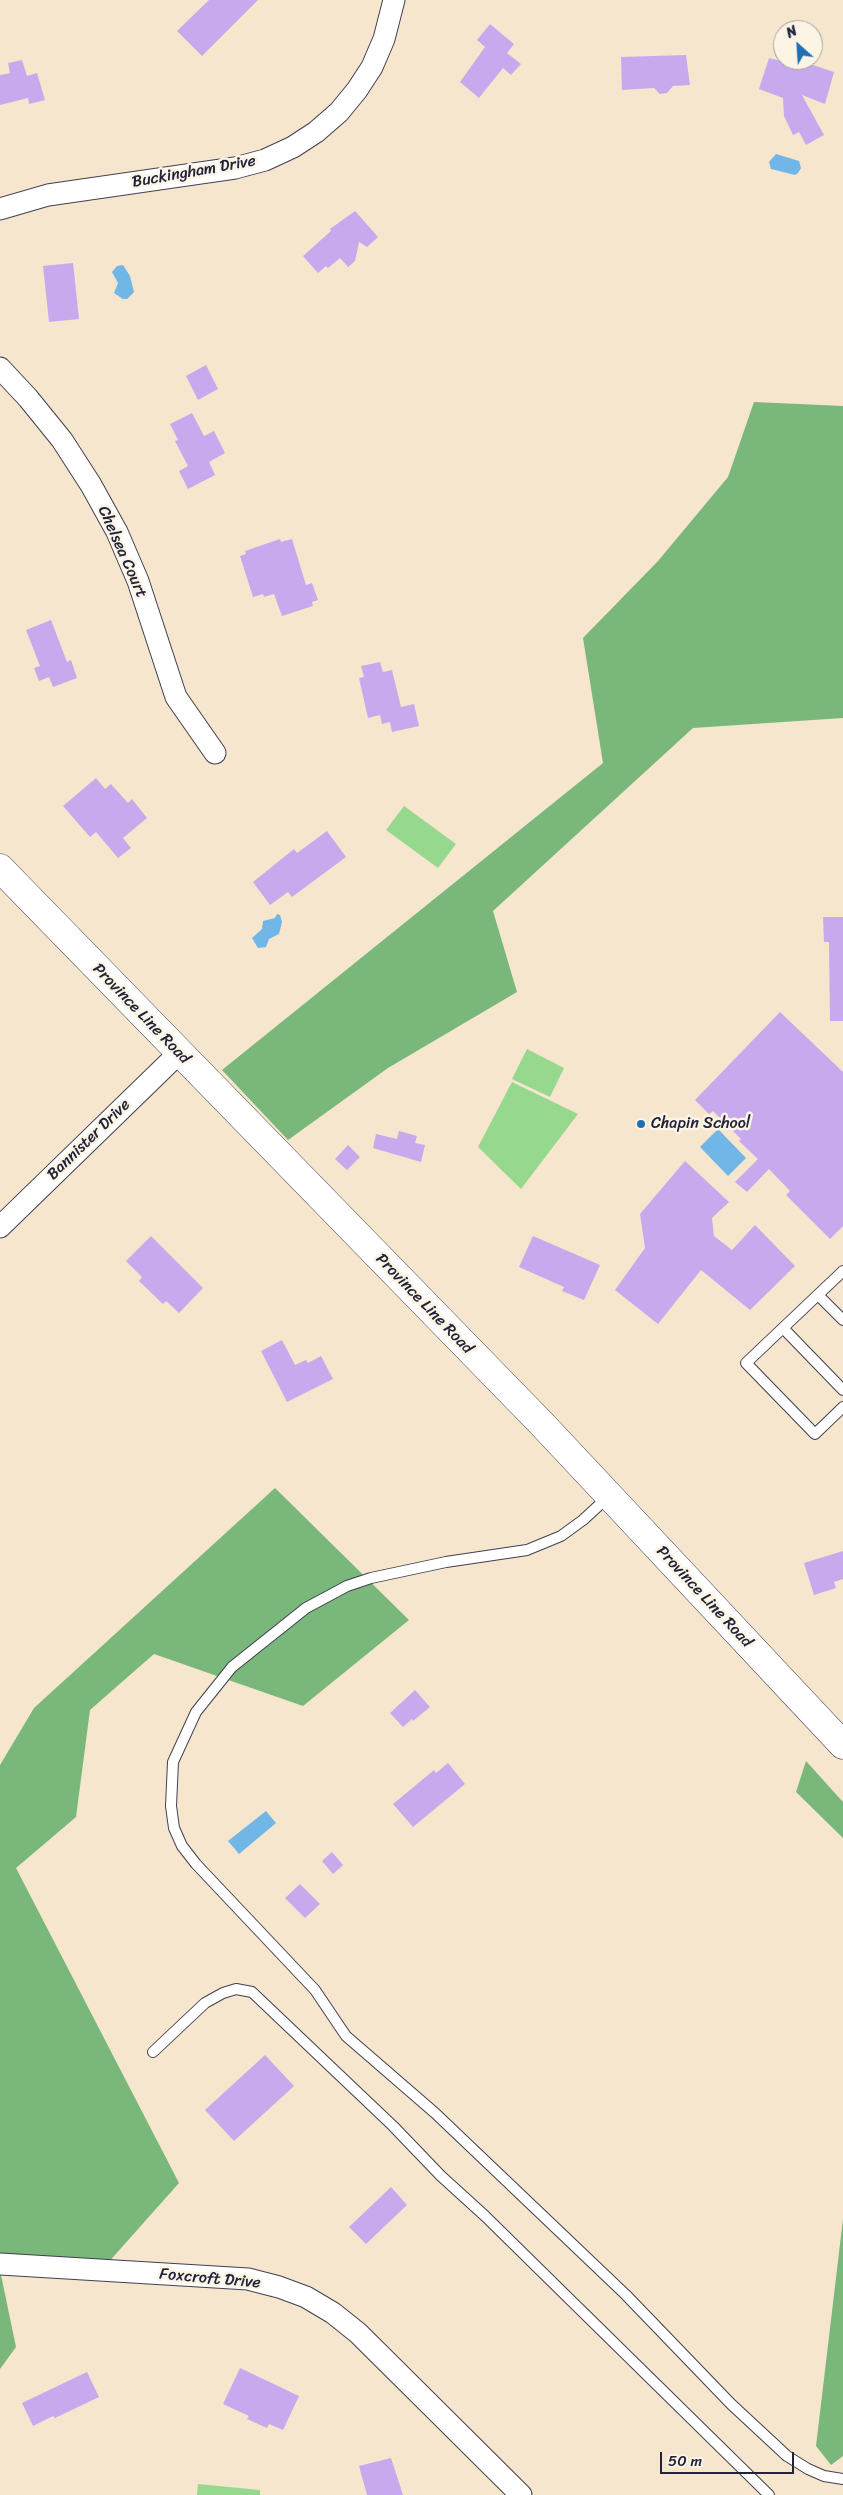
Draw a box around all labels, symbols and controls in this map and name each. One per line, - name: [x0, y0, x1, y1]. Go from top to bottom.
- text: N: [782, 19, 801, 45]
- north arrow: [773, 20, 823, 70]
- street label: Buckingham Drive: [131, 152, 257, 192]
- street label: Chelsea Court: [93, 503, 151, 601]
- street label: Province Line Road: [88, 960, 194, 1068]
- street label: Bannister Drive: [43, 1096, 135, 1184]
- place label: Chapin School: [651, 1114, 750, 1134]
- marker: Chapin School: [635, 1118, 647, 1130]
- street label: Province Line Road: [371, 1250, 477, 1358]
- street label: Province Line Road: [652, 1542, 756, 1652]
- street label: Foxcroft Drive: [159, 2265, 261, 2293]
- scale bar: [663, 2442, 797, 2474]
- text: 50 m: [668, 2448, 702, 2474]

